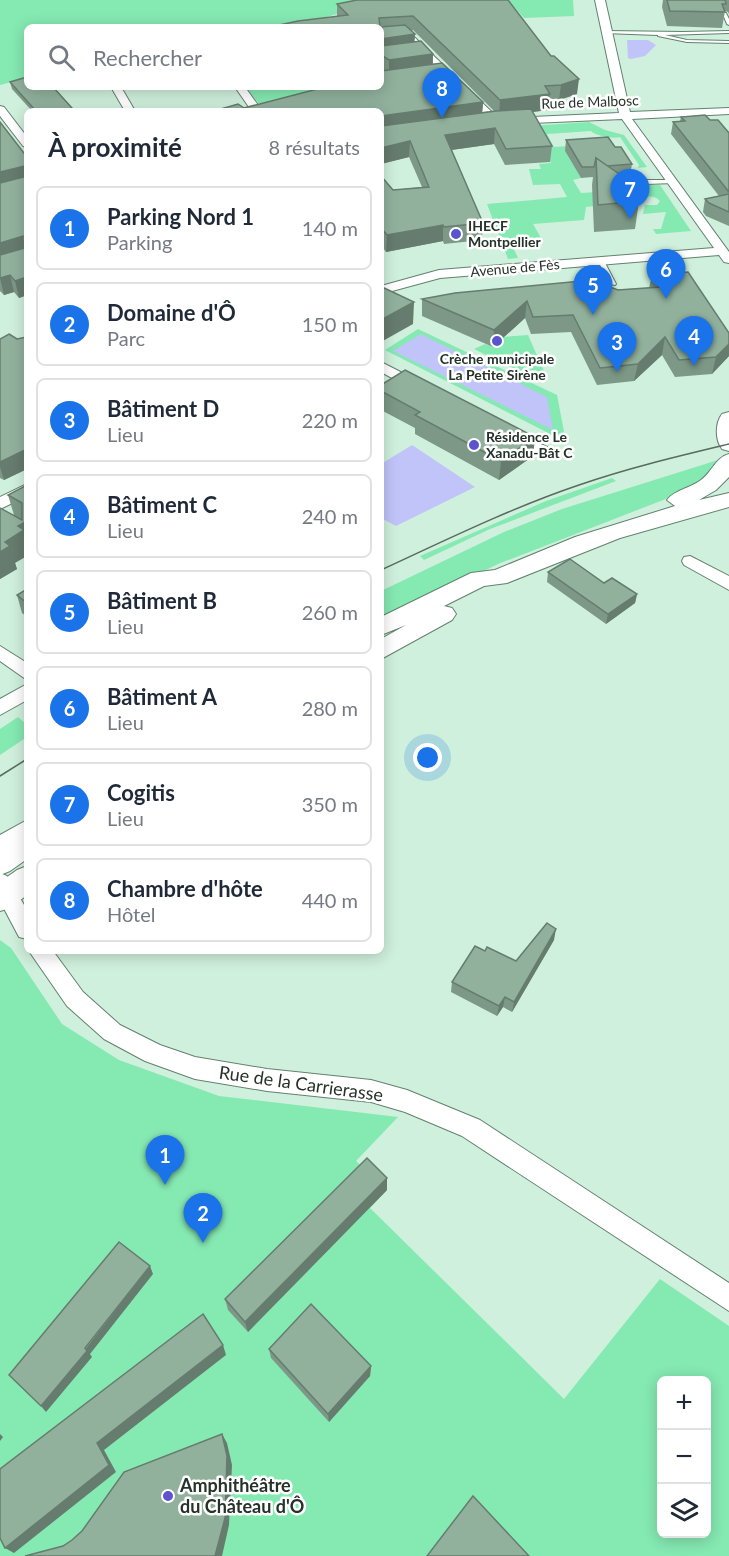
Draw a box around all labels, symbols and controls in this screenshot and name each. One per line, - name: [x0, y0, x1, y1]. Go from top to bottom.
- search box: [24, 24, 384, 90]
- icon: search: [45, 41, 78, 74]
- text: Rechercher: [93, 44, 202, 71]
- pin: 8: [422, 68, 462, 118]
- street label: Rue de Malbosc: [541, 91, 639, 112]
- text: À proximité: [48, 131, 182, 163]
- text: 8 résultats: [269, 135, 360, 159]
- pin: 7: [610, 170, 650, 219]
- text: Parking Nord 1: [107, 203, 254, 230]
- text: 1: [64, 216, 75, 240]
- text: 140 m: [302, 216, 358, 240]
- place label: IHECF Montpellier: [468, 217, 541, 250]
- marker: IHECF Montpellier: [449, 227, 463, 241]
- text: Parking: [107, 230, 172, 254]
- pin: 6: [646, 250, 686, 299]
- street label: Avenue de Fès: [470, 255, 560, 280]
- pin: 5: [574, 266, 612, 315]
- text: Domaine d'Ô: [107, 299, 236, 326]
- text: 2: [64, 312, 75, 336]
- text: 150 m: [302, 312, 358, 336]
- pin: 4: [674, 316, 714, 366]
- pin: 3: [598, 322, 636, 372]
- text: Parc: [107, 326, 145, 350]
- marker: Crèche municipale La Petite Sirène: [490, 334, 504, 348]
- place label: Crèche municipale La Petite Sirène: [440, 350, 555, 383]
- text: Bâtiment D: [107, 395, 219, 422]
- text: 3: [64, 408, 75, 432]
- text: 220 m: [302, 408, 358, 432]
- text: Lieu: [107, 422, 144, 446]
- place label: Résidence Le Xanadu-Bât C: [486, 428, 573, 461]
- marker: Résidence Le Xanadu-Bât C: [467, 438, 481, 452]
- text: Bâtiment C: [107, 491, 217, 518]
- text: 4: [64, 504, 75, 528]
- text: 240 m: [302, 504, 358, 528]
- text: Lieu: [107, 518, 144, 542]
- text: Bâtiment B: [107, 587, 217, 614]
- text: 5: [64, 600, 75, 624]
- text: 260 m: [302, 600, 358, 624]
- text: Lieu: [107, 614, 144, 638]
- text: Bâtiment A: [107, 683, 217, 710]
- text: 6: [64, 696, 75, 720]
- text: 280 m: [302, 696, 358, 720]
- text: Lieu: [107, 710, 144, 734]
- your location: [413, 743, 442, 772]
- text: Cogitis: [107, 779, 175, 806]
- text: 7: [64, 792, 75, 816]
- text: 350 m: [302, 792, 358, 816]
- text: Lieu: [107, 806, 144, 830]
- text: Chambre d'hôte: [107, 875, 263, 902]
- text: 8: [64, 888, 75, 912]
- text: 440 m: [302, 888, 358, 912]
- text: Hôtel: [107, 902, 156, 926]
- street label: Rue de la Carrierasse: [218, 1061, 385, 1105]
- pin: 1: [146, 1136, 184, 1185]
- pin: 2: [184, 1194, 222, 1243]
- map controls: [657, 1376, 711, 1538]
- button: +: [657, 1376, 711, 1430]
- button: −: [657, 1430, 711, 1484]
- place label: Amphithéâtre du Château d'Ô: [179, 1474, 304, 1517]
- button: layers: [657, 1484, 711, 1538]
- marker: Amphithéâtre du Château d'Ô: [161, 1489, 175, 1503]

